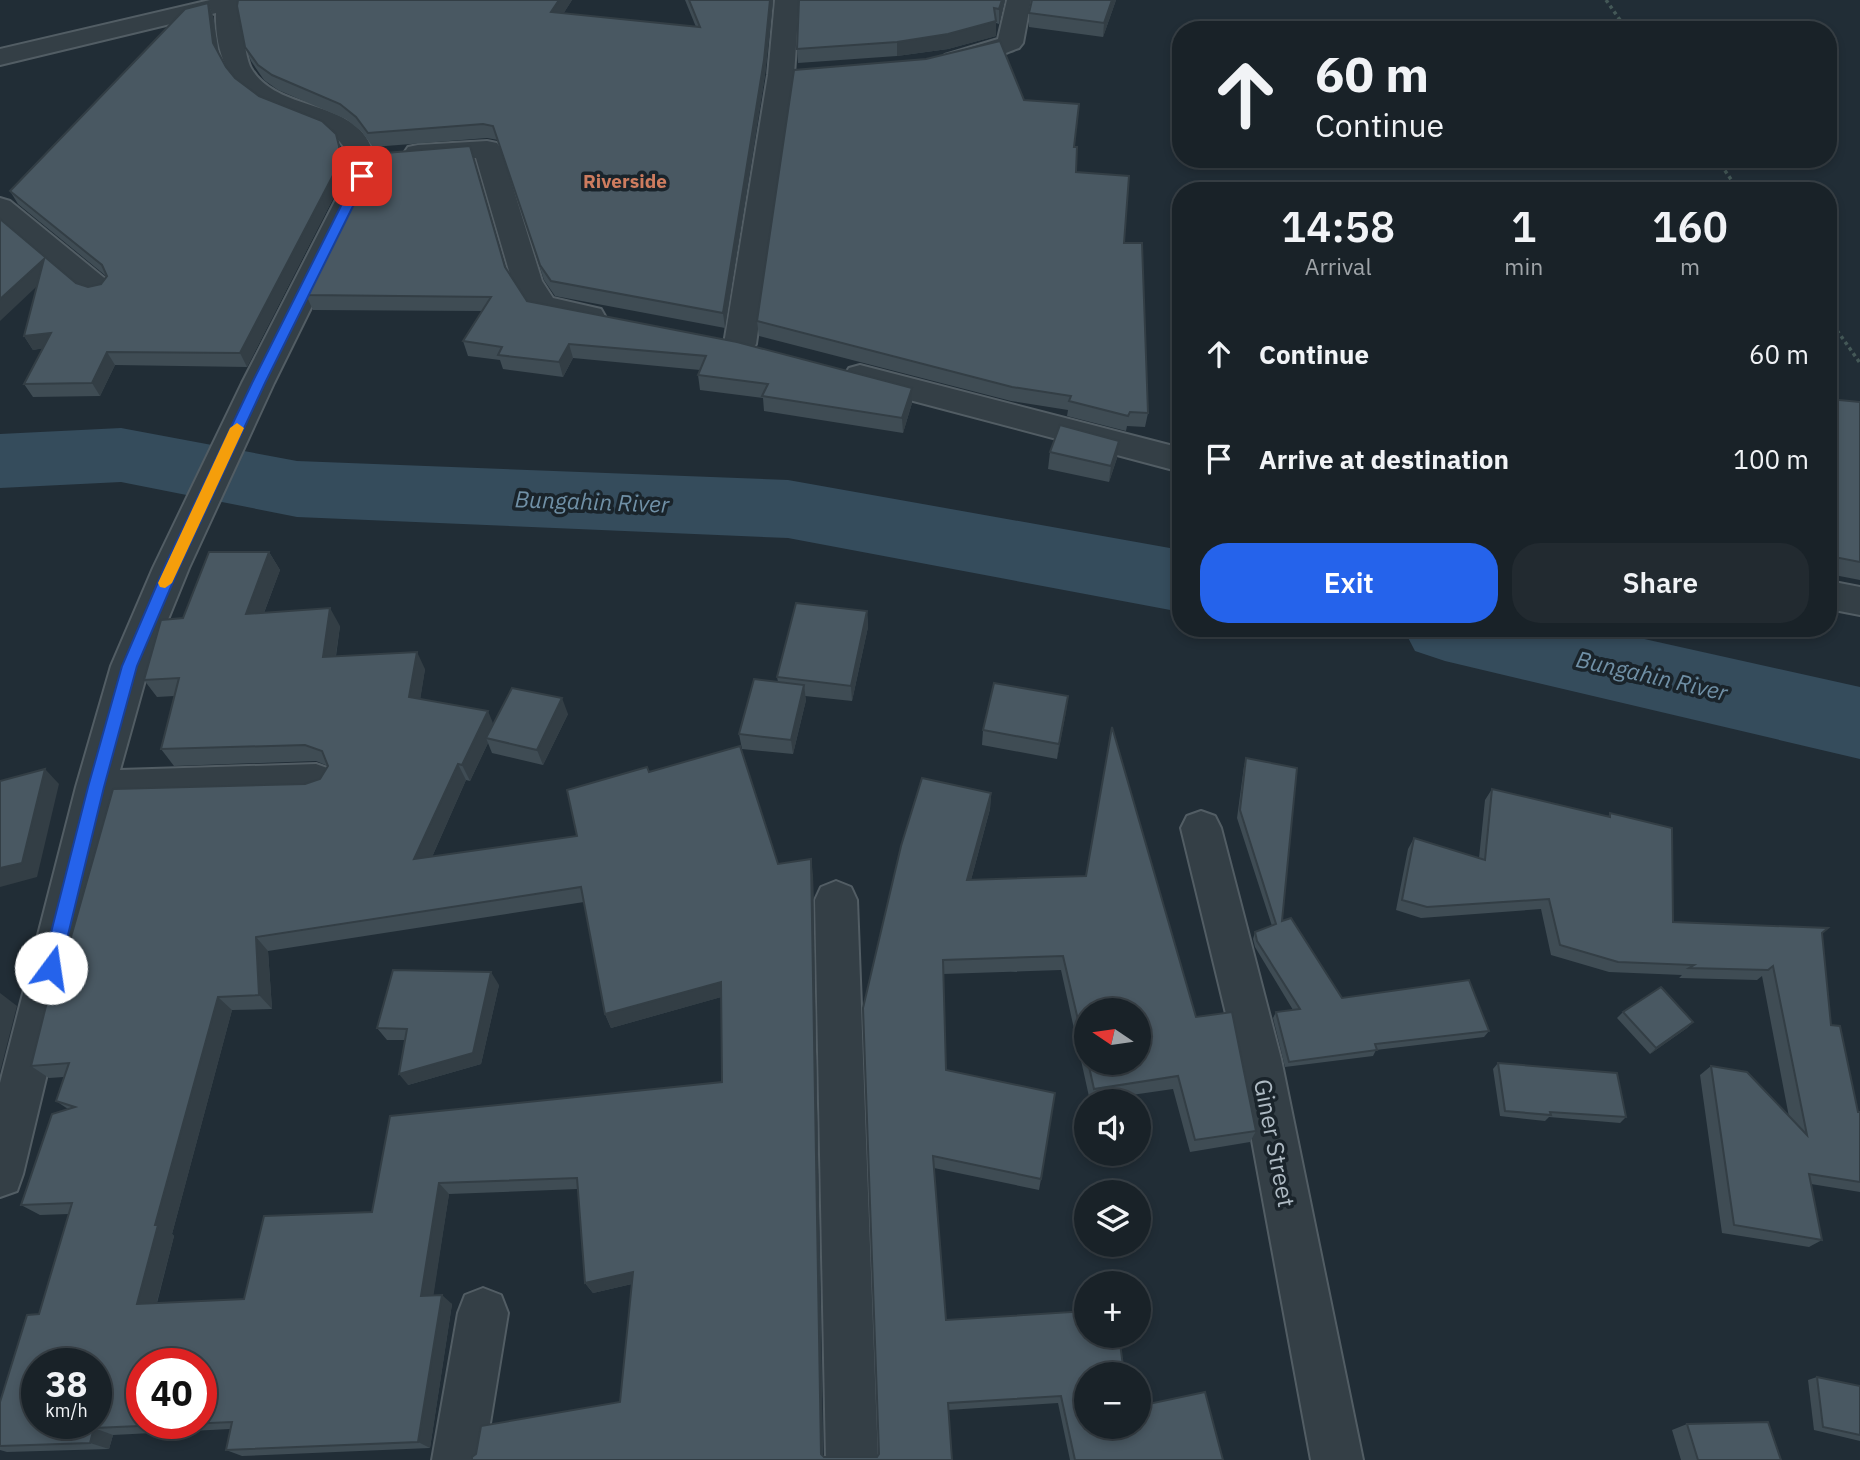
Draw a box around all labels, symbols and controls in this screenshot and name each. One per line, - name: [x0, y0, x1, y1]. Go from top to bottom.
- text: 60 m: [1315, 42, 1429, 105]
- icon: ahead: [1200, 49, 1291, 140]
- text: Continue: [1315, 104, 1444, 146]
- pin: [332, 146, 392, 206]
- icon: arrive: [343, 157, 381, 195]
- district label: Riverside: [583, 169, 667, 193]
- text: 14:58: [1281, 199, 1395, 254]
- text: 1: [1511, 199, 1536, 254]
- text: 160: [1652, 199, 1728, 254]
- text: Arrival: [1305, 251, 1372, 281]
- text: min: [1504, 251, 1543, 281]
- text: m: [1680, 251, 1700, 281]
- icon: ahead: [1200, 335, 1238, 373]
- text: Continue: [1259, 337, 1369, 371]
- text: 60 m: [1749, 337, 1809, 371]
- icon: arrive: [1200, 440, 1238, 478]
- text: Arrive at destination: [1259, 442, 1509, 476]
- text: 100 m: [1733, 442, 1809, 476]
- water label: Bungahin River: [514, 483, 670, 519]
- button: Exit: [1200, 543, 1498, 623]
- button: Share: [1512, 543, 1809, 623]
- water label: Bungahin River: [1573, 643, 1731, 707]
- position arrow: [14, 931, 88, 1005]
- north arrow: [1074, 998, 1152, 1074]
- map controls: [1074, 998, 1151, 1439]
- street label: Giner Street: [1247, 1076, 1303, 1210]
- button: sound: [1074, 1089, 1151, 1166]
- button: layers: [1074, 1180, 1151, 1257]
- button: +: [1074, 1271, 1151, 1348]
- speed limit sign: 40: [126, 1348, 217, 1439]
- text: 38: [45, 1361, 88, 1407]
- button: −: [1074, 1362, 1151, 1439]
- text: km/h: [45, 1399, 88, 1422]

